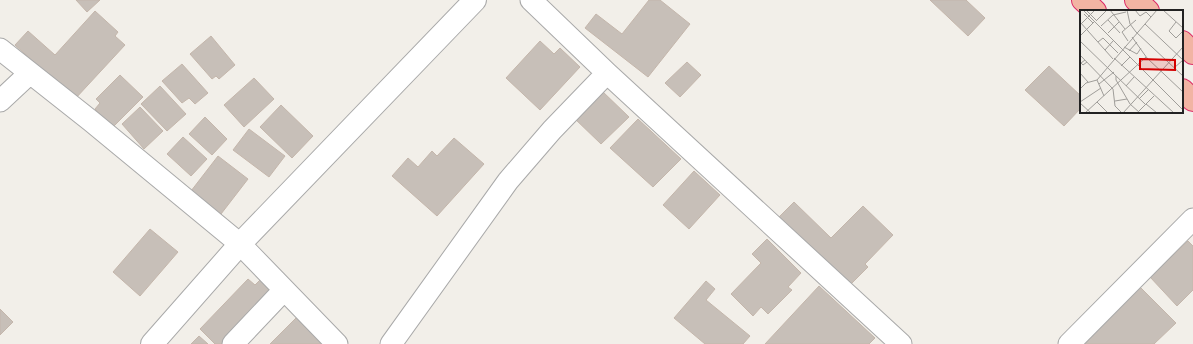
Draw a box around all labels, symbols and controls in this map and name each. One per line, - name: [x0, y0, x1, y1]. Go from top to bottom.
- inset map: [1080, 10, 1183, 113]

